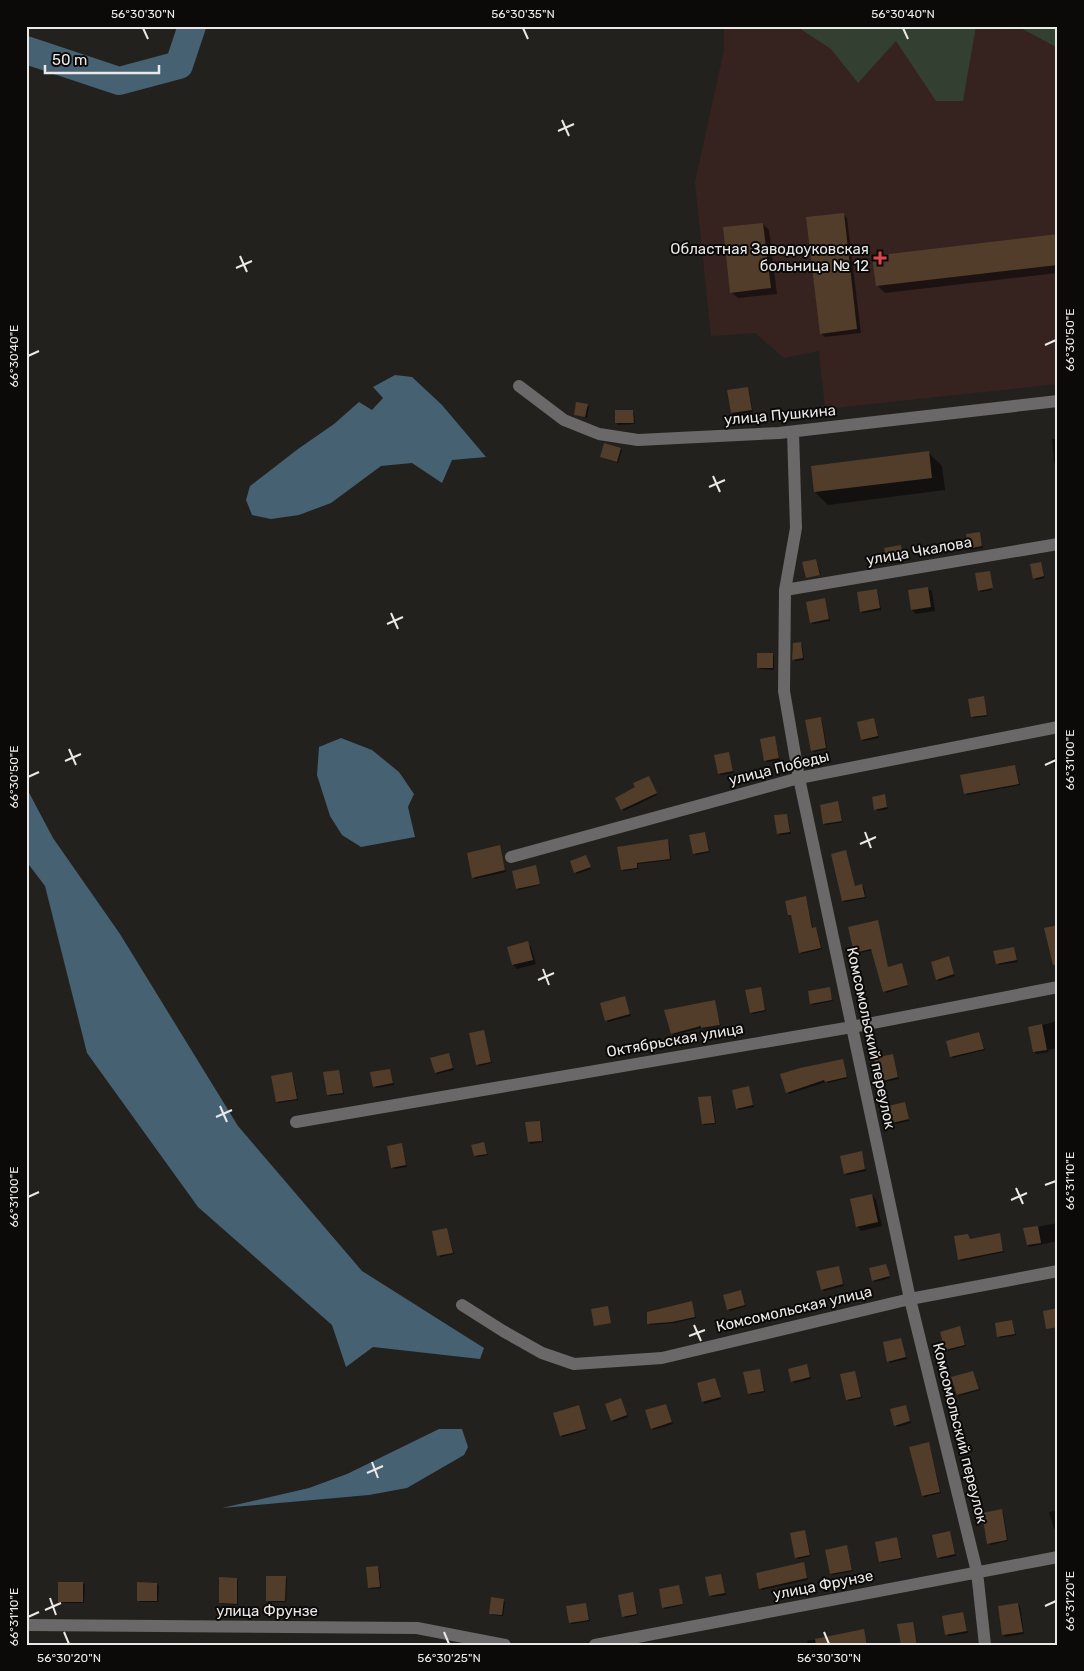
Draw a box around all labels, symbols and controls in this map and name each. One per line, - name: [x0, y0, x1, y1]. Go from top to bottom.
- text: 56°30'30"N: [111, 7, 175, 21]
- text: 56°30'35"N: [491, 7, 555, 21]
- text: 56°30'40"N: [871, 7, 935, 21]
- scale bar: [45, 42, 159, 74]
- text: 50 m: [52, 51, 87, 69]
- place label: Областная Заводоуковская больница № 12: [670, 240, 869, 275]
- marker: Областная Заводоуковская больница № 12: [873, 251, 887, 265]
- text: 66°30'50"E: [1063, 308, 1077, 372]
- text: 66°30'40"E: [7, 325, 21, 387]
- street label: улица Пушкина: [723, 401, 837, 429]
- street label: улица Чкалова: [865, 533, 973, 569]
- text: 66°31'00"E: [1063, 730, 1077, 790]
- text: 66°30'50"E: [7, 745, 21, 809]
- street label: улица Победы: [727, 747, 831, 789]
- street label: Комсомольский переулок: [843, 945, 899, 1131]
- street label: Октябрьская улица: [605, 1019, 745, 1061]
- text: 66°31'10"E: [1063, 1152, 1077, 1210]
- text: 66°31'00"E: [7, 1167, 21, 1227]
- street label: Комсомольская улица: [714, 1282, 874, 1336]
- street label: Комсомольский переулок: [929, 1341, 991, 1525]
- street label: улица Фрунзе: [771, 1566, 875, 1604]
- text: 66°31'20"E: [1063, 1571, 1077, 1631]
- text: 66°31'10"E: [7, 1588, 21, 1646]
- street label: улица Фрунзе: [216, 1602, 318, 1620]
- text: 56°30'20"N: [37, 1651, 101, 1665]
- text: 56°30'25"N: [417, 1651, 481, 1665]
- text: 56°30'30"N: [797, 1651, 861, 1665]

